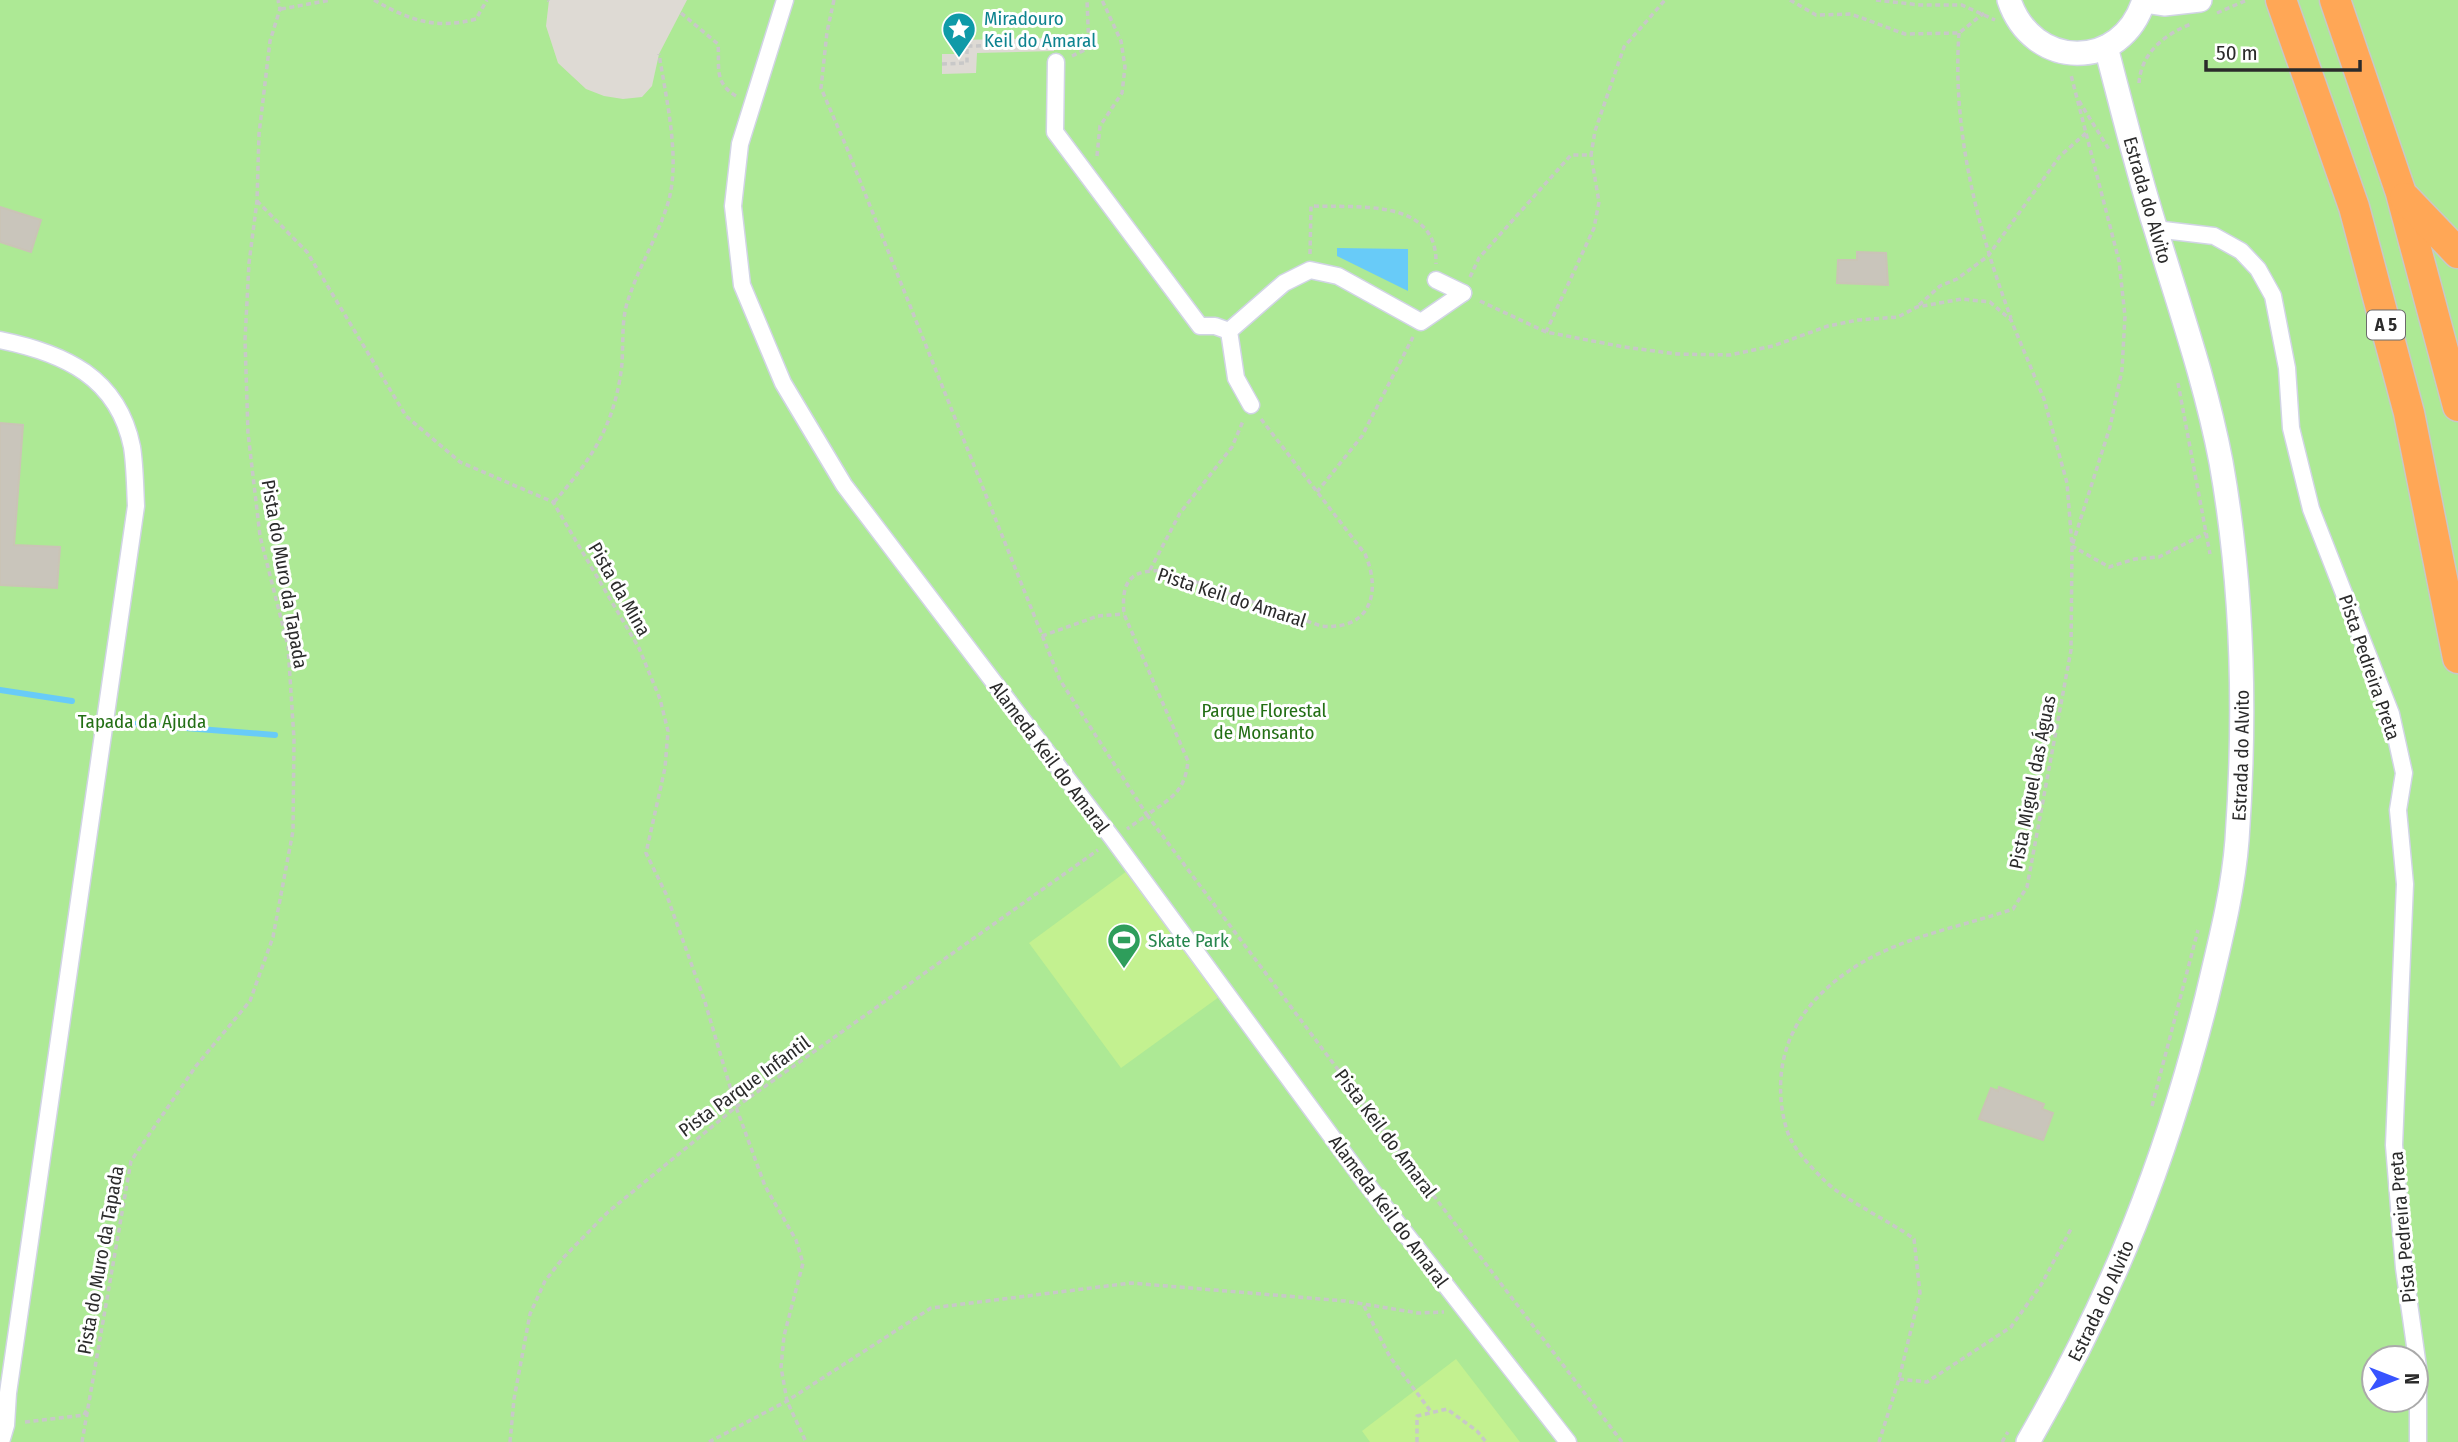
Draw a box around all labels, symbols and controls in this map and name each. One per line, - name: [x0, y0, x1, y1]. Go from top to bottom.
- place label: Miradouro Keil do Amaral: [984, 7, 1096, 52]
- place icon: Miradouro Keil do Amaral: [940, 10, 978, 59]
- scale bar: [2206, 28, 2360, 72]
- text: 50 m: [2216, 40, 2258, 66]
- street label: Estrada do Alvito: [2118, 134, 2177, 266]
- road number: A 5: [2367, 310, 2405, 340]
- street label: Pista do Muro da Tapada: [257, 478, 312, 670]
- street label: Pista da Mina: [584, 538, 656, 640]
- street label: Pista Keil do Amaral: [1155, 563, 1309, 632]
- street label: Pista Pedreira Preta: [2334, 591, 2405, 743]
- street label: Alameda Keil do Amaral: [985, 677, 1114, 838]
- street label: Estrada do Alvito: [2227, 690, 2254, 822]
- street label: Pista Miguel das Águas: [2004, 693, 2061, 871]
- park label: Parque Florestal de Monsanto: [1201, 699, 1327, 744]
- park label: Tapada da Ajuda: [78, 710, 206, 733]
- sports icon: Skate Park: [1105, 921, 1143, 970]
- place label: Skate Park: [1148, 929, 1229, 952]
- street label: Pista Parque Infantil: [674, 1031, 814, 1142]
- street label: Pista Keil do Amaral: [1330, 1065, 1441, 1202]
- street label: Alameda Keil do Amaral: [1324, 1131, 1453, 1292]
- street label: Pista Pedreira Preta: [2384, 1150, 2421, 1304]
- street label: Pista do Muro da Tapada: [73, 1164, 128, 1356]
- street label: Estrada do Alvito: [2063, 1237, 2139, 1365]
- north arrow: [2360, 1344, 2430, 1414]
- text: N: [2400, 1373, 2423, 1385]

